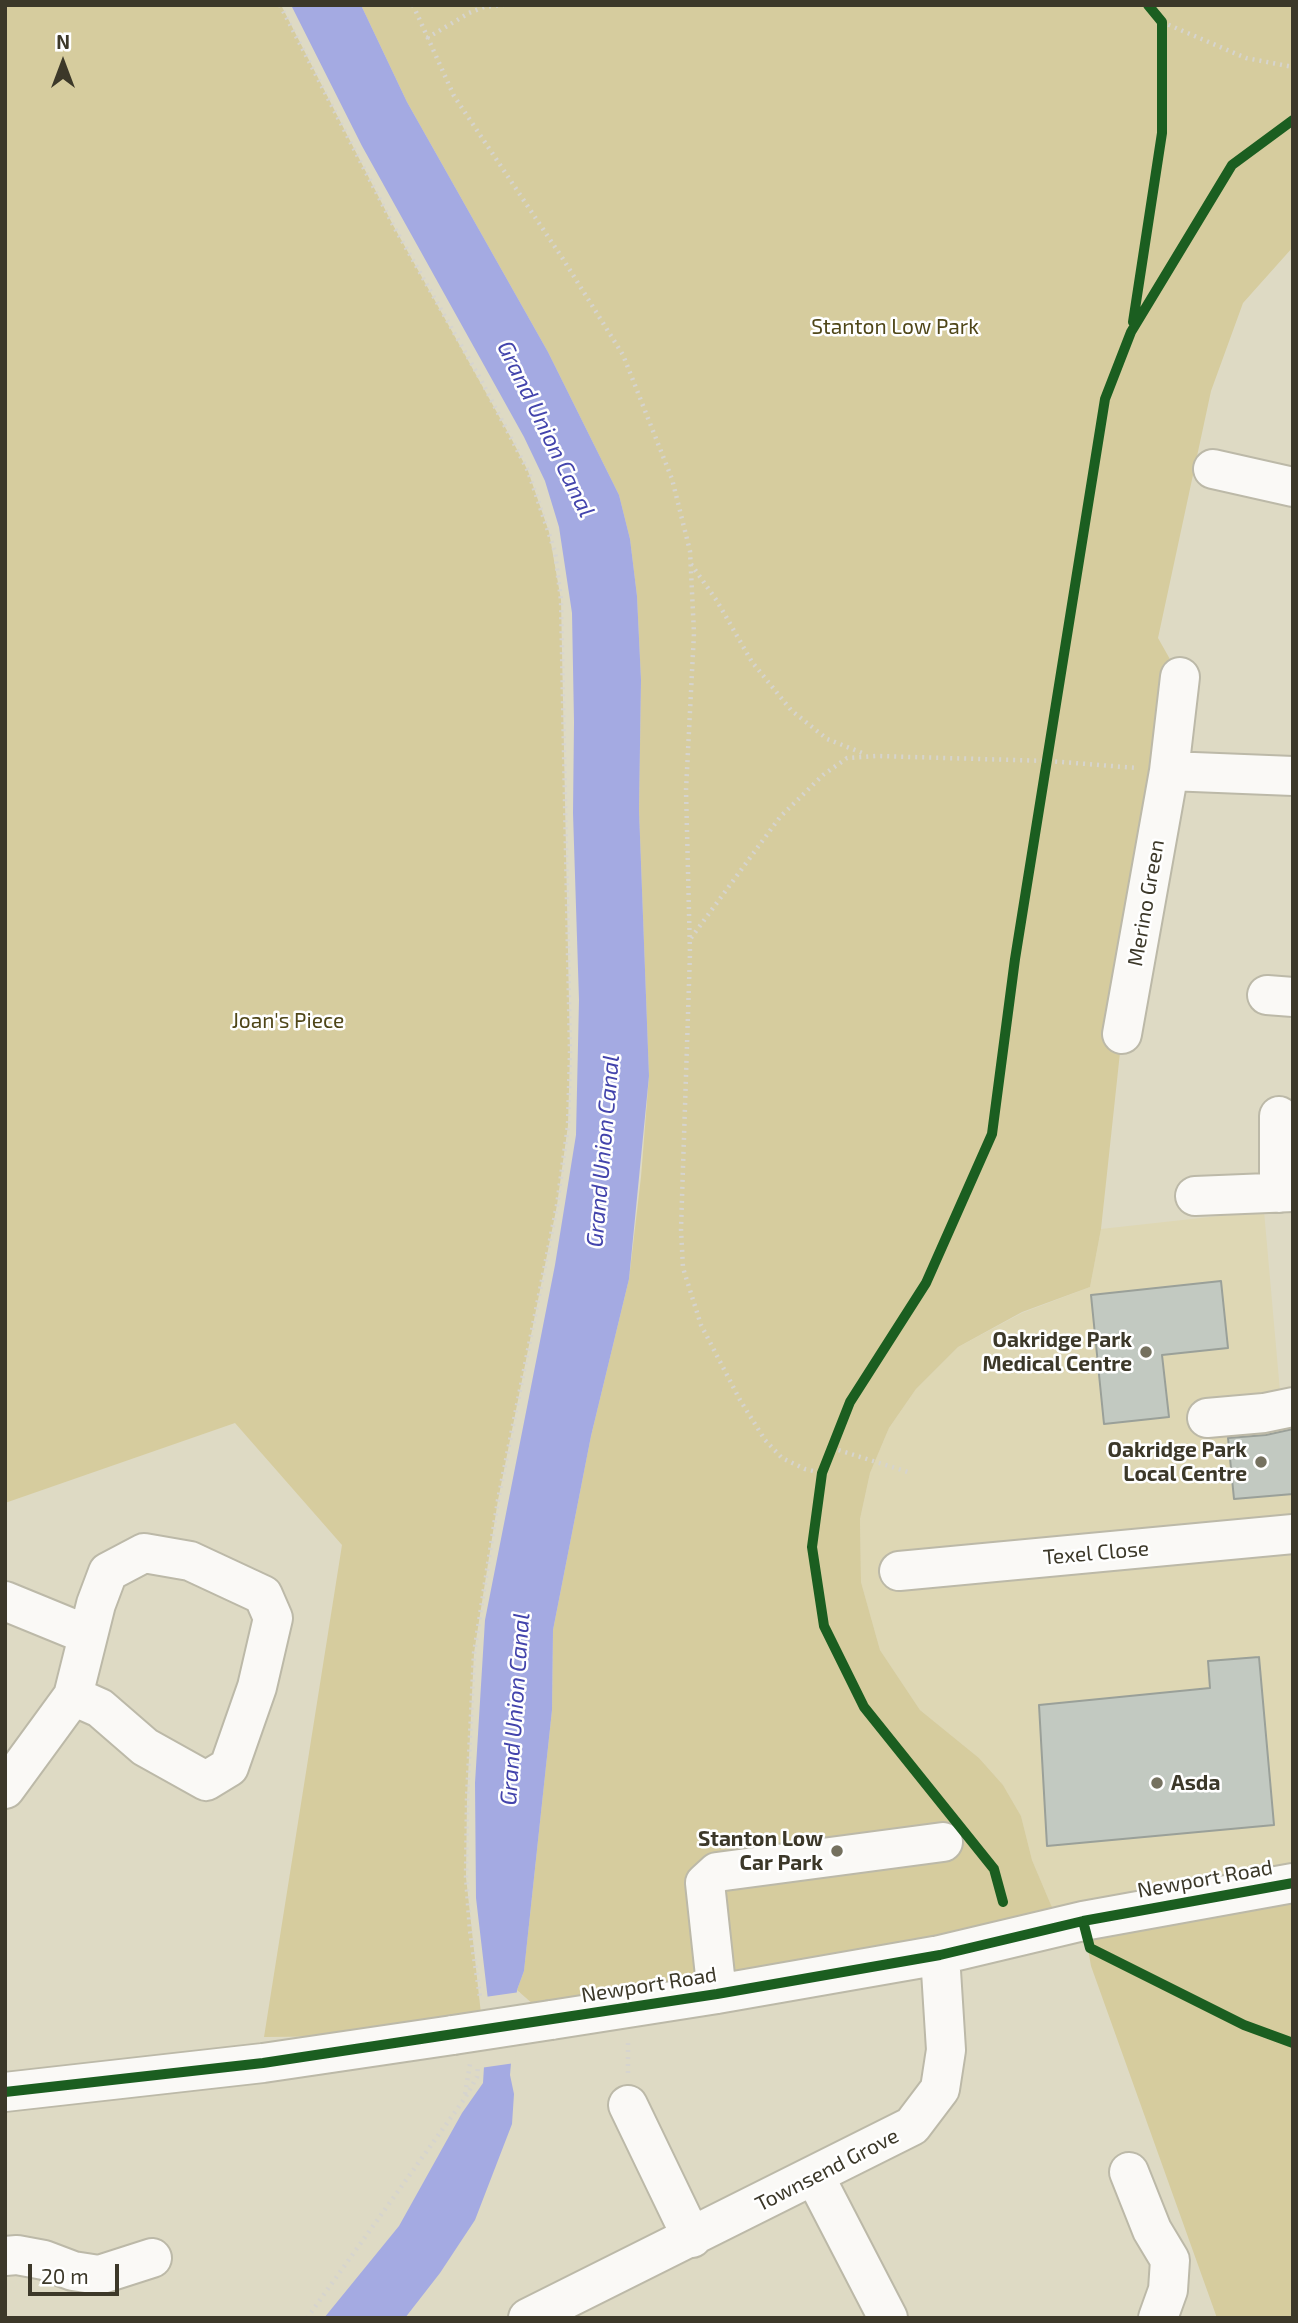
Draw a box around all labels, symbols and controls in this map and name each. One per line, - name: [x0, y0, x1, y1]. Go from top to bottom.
- north arrow: [28, 28, 98, 98]
- text: N: [56, 30, 70, 53]
- park label: Stanton Low Park: [811, 314, 979, 340]
- water label: Grand Union Canal: [491, 336, 601, 522]
- street label: Merino Green: [1122, 838, 1170, 968]
- park label: Joan's Piece: [232, 1008, 344, 1034]
- water label: Grand Union Canal: [581, 1054, 625, 1248]
- place label: Oakridge Park Medical Centre: [982, 1327, 1132, 1377]
- marker: Oakridge Park Medical Centre: [1138, 1344, 1154, 1360]
- place label: Oakridge Park Local Centre: [1108, 1437, 1247, 1487]
- marker: Oakridge Park Local Centre: [1253, 1454, 1269, 1470]
- street label: Texel Close: [1042, 1536, 1150, 1570]
- water label: Grand Union Canal: [495, 1612, 535, 1806]
- place label: Asda: [1171, 1770, 1220, 1796]
- marker: Asda: [1149, 1775, 1165, 1791]
- place label: Stanton Low Car Park: [698, 1826, 823, 1876]
- marker: Stanton Low Car Park: [829, 1843, 845, 1859]
- street label: Newport Road: [1135, 1855, 1275, 1903]
- street label: Newport Road: [579, 1962, 719, 2008]
- street label: Townsend Grove: [751, 2123, 903, 2217]
- scale bar: [32, 2250, 122, 2294]
- text: 20 m: [41, 2263, 89, 2288]

